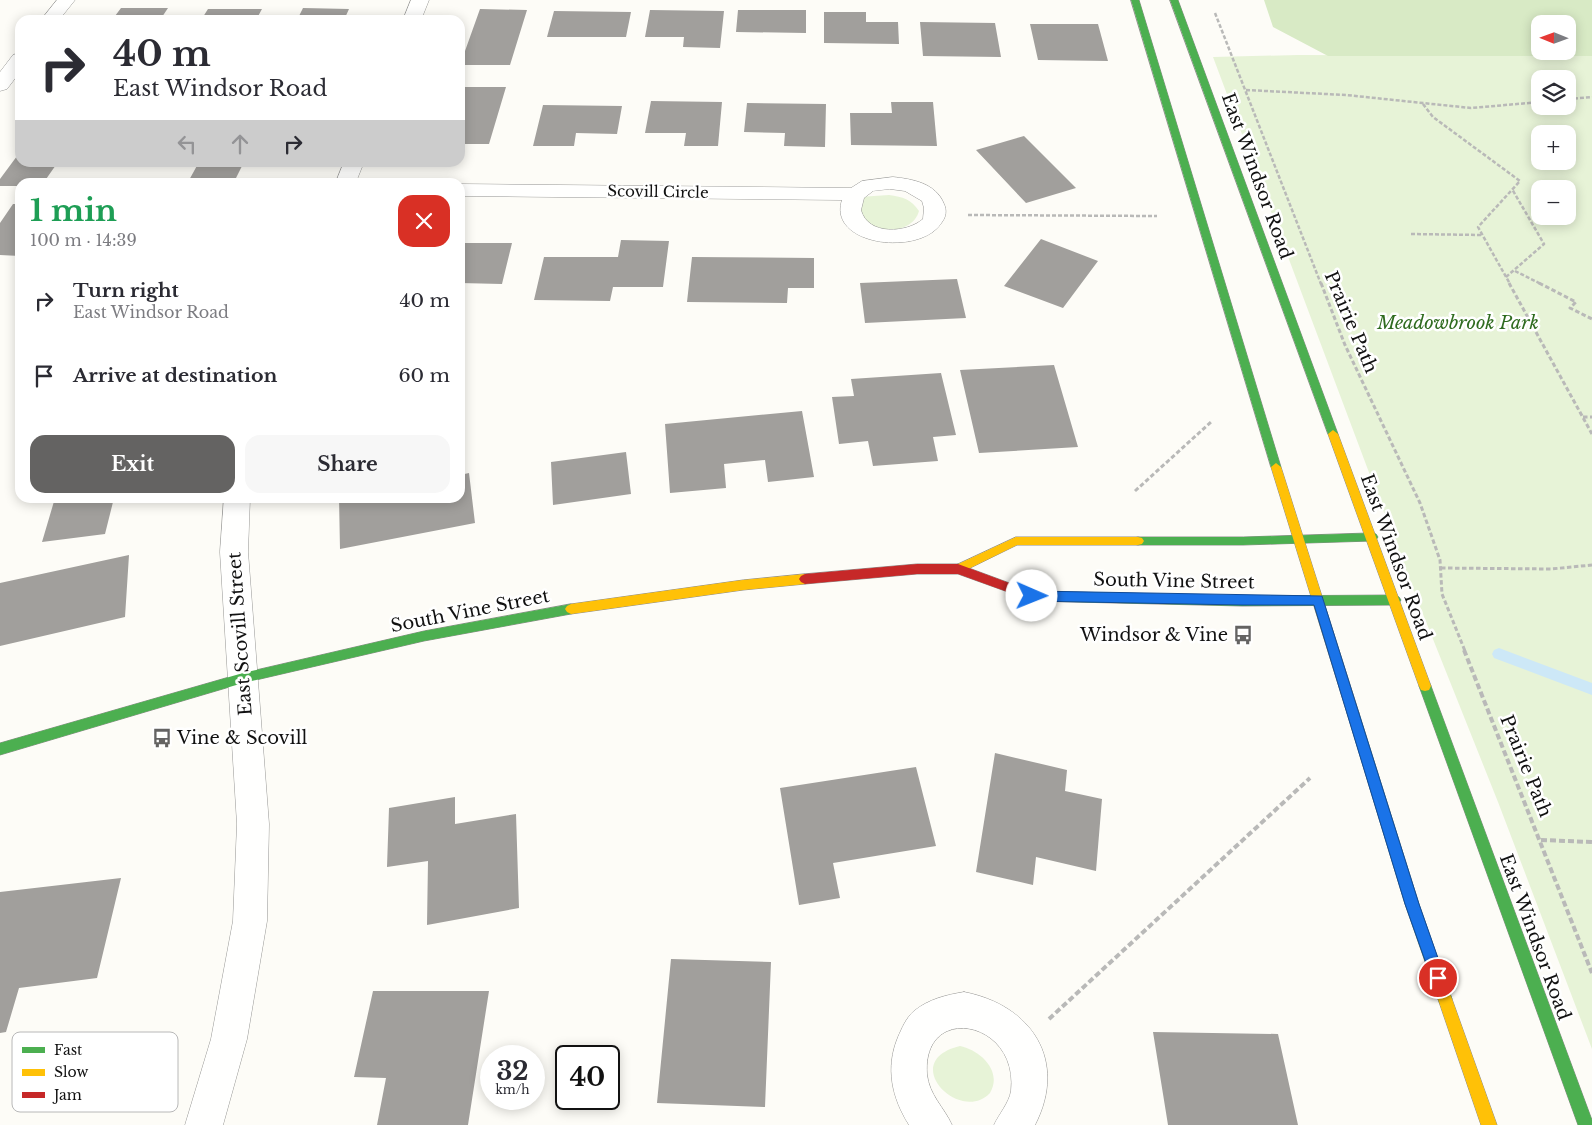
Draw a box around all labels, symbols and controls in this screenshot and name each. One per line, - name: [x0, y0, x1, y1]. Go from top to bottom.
- north arrow: [1531, 15, 1576, 60]
- map controls: [1531, 15, 1576, 225]
- text: 40 m: [113, 32, 211, 75]
- icon: right: [30, 35, 95, 100]
- button: layers: [1531, 70, 1576, 115]
- text: East Windsor Road: [113, 75, 327, 102]
- street label: East Windsor Road: [1217, 90, 1297, 262]
- button: +: [1531, 125, 1576, 170]
- icon: left: [173, 130, 201, 158]
- icon: ahead: [226, 130, 254, 158]
- icon: right: [279, 130, 307, 158]
- button: −: [1531, 180, 1576, 225]
- street label: Scovill Circle: [607, 181, 709, 202]
- text: 1 min: [30, 192, 117, 229]
- button: close: [398, 195, 450, 247]
- text: 100 m · 14:39: [30, 230, 137, 250]
- street label: Prairie Path: [1320, 268, 1382, 376]
- text: Turn right: [73, 279, 179, 302]
- icon: right: [30, 287, 58, 315]
- text: 40 m: [399, 289, 450, 312]
- text: East Windsor Road: [73, 302, 229, 322]
- park label: Meadowbrook Park: [1376, 312, 1539, 334]
- icon: arrive: [30, 362, 58, 390]
- text: Arrive at destination: [73, 364, 277, 387]
- text: 60 m: [398, 364, 450, 387]
- button: Exit: [30, 435, 235, 493]
- button: Share: [245, 435, 450, 493]
- street label: East Windsor Road: [1356, 471, 1436, 643]
- street label: East Scovill Street: [223, 551, 257, 717]
- position arrow: [1005, 569, 1057, 621]
- street label: South Vine Street: [1093, 569, 1255, 593]
- street label: South Vine Street: [389, 585, 551, 637]
- place label: Windsor & Vine: [1079, 624, 1228, 646]
- bus stop icon: Windsor & Vine: [1232, 624, 1254, 646]
- street label: Prairie Path: [1495, 712, 1557, 820]
- bus stop icon: Vine & Scovill: [151, 727, 173, 749]
- place label: Vine & Scovill: [176, 727, 308, 749]
- street label: East Windsor Road: [1495, 851, 1575, 1023]
- pin: [1417, 957, 1459, 999]
- icon: arrive: [1424, 964, 1452, 992]
- legend: [12, 1032, 178, 1112]
- text: Fast: [54, 1041, 83, 1059]
- speed limit sign: 40: [555, 1045, 620, 1110]
- text: 32: [496, 1056, 529, 1087]
- text: Slow: [54, 1063, 88, 1081]
- text: km/h: [495, 1082, 530, 1097]
- text: Jam: [52, 1086, 82, 1104]

